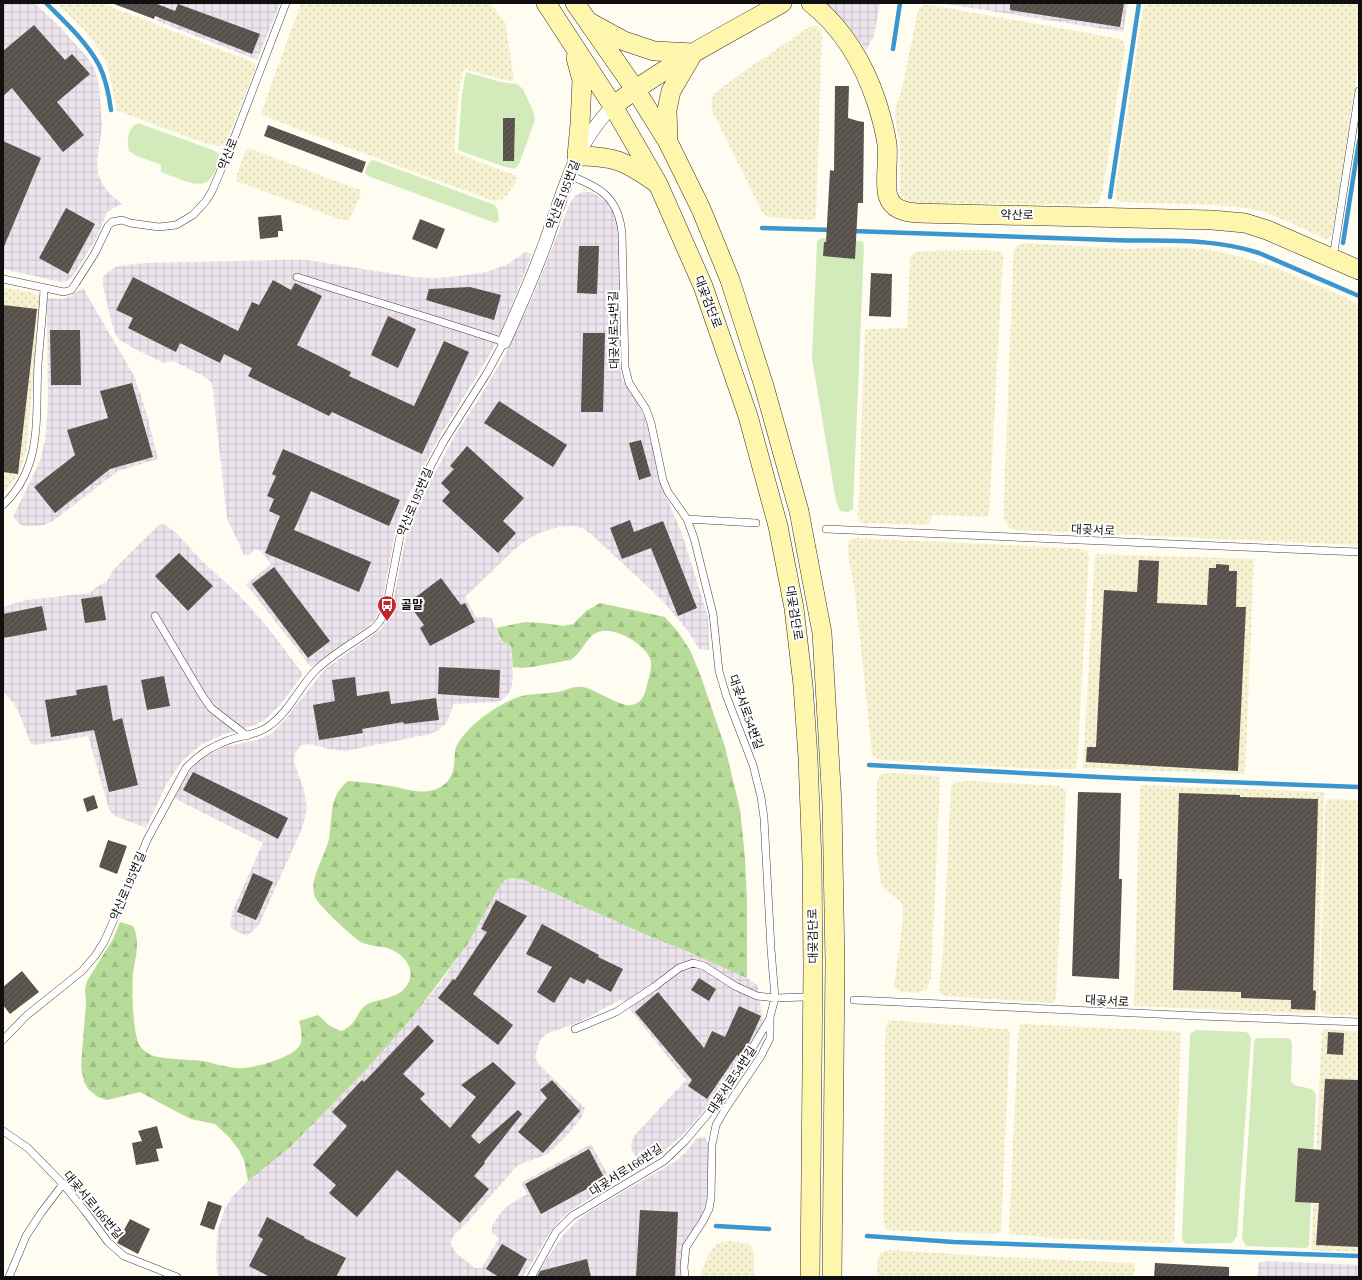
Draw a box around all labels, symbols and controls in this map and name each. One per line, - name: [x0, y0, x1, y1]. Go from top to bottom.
- street label: 약산로: [215, 136, 241, 172]
- street label: 약산로195번길: [543, 158, 583, 232]
- street label: 약산로: [1000, 208, 1034, 222]
- street label: 대곶검단로: [692, 274, 724, 330]
- street label: 대곶서로54번길: [606, 291, 622, 369]
- street label: 약산로195번길: [394, 466, 436, 538]
- street label: 대곶서로: [1071, 522, 1115, 538]
- street label: 대곶검단로: [783, 585, 805, 641]
- bus stop icon: 골말: [376, 594, 398, 622]
- place label: 골말: [401, 598, 423, 612]
- street label: 대곶서로54번길: [726, 673, 766, 751]
- street label: 약산로195번길: [107, 850, 149, 922]
- street label: 대곶검단로: [806, 908, 820, 964]
- street label: 대곶서로: [1085, 993, 1129, 1009]
- street label: 대곶서로54번길: [705, 1043, 759, 1117]
- street label: 대곶서로166번길: [587, 1141, 665, 1199]
- street label: 대곶서로166번길: [61, 1168, 125, 1242]

